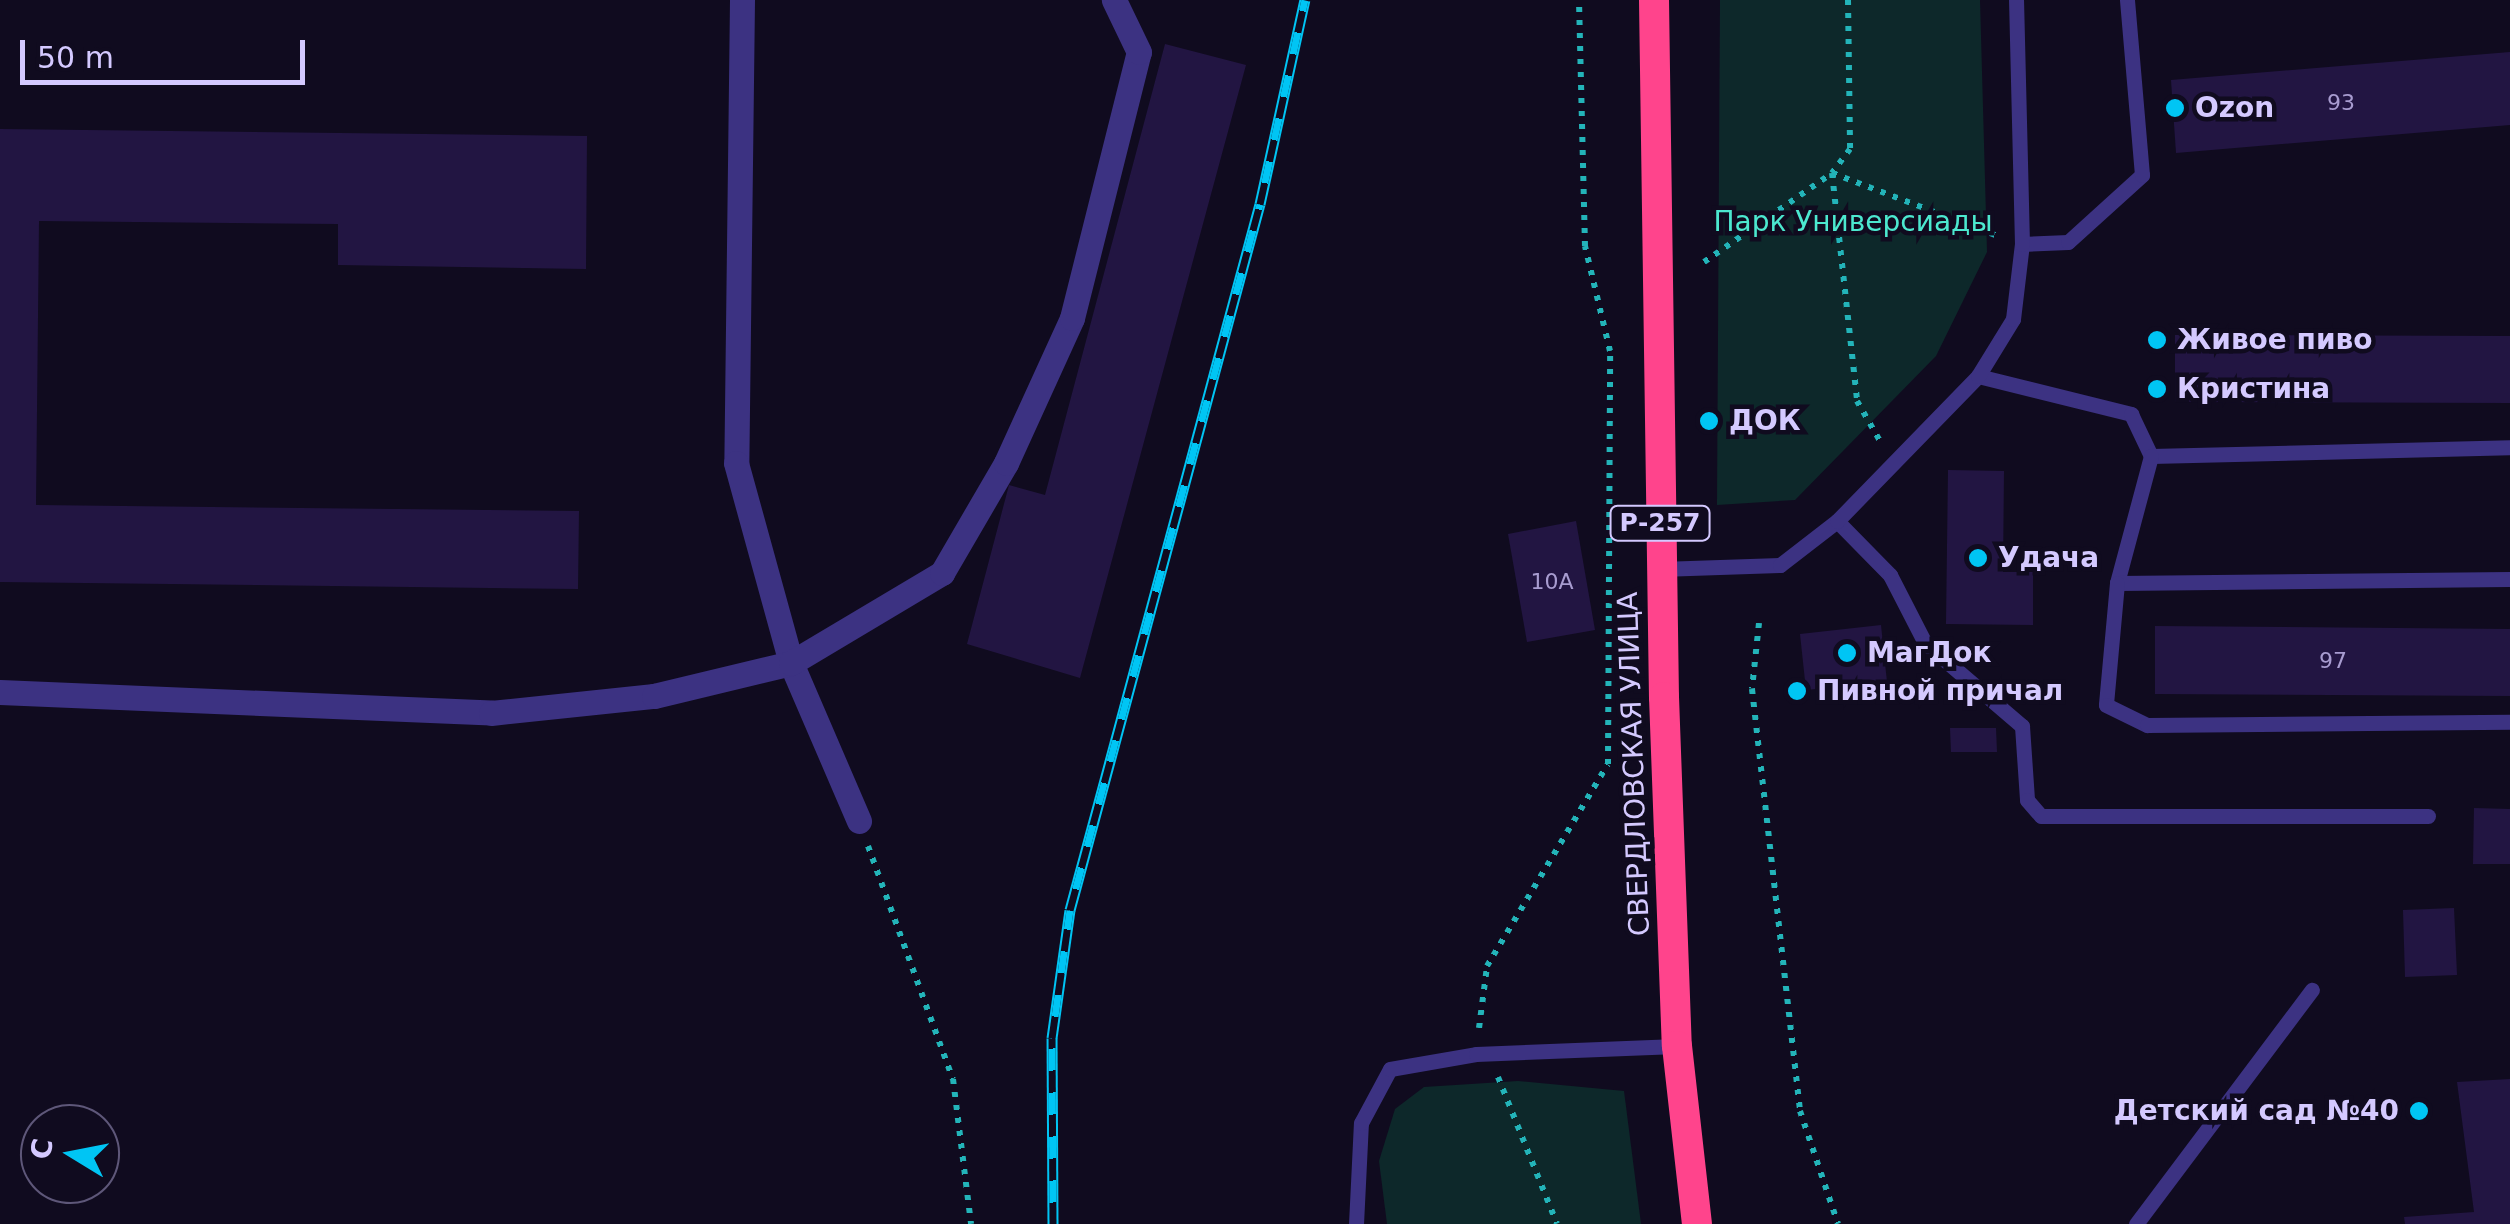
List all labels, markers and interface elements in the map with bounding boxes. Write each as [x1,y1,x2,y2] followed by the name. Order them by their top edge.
[25,20,310,82] scale bar
[37,40,114,75] text: 50 m
[2327,90,2355,116] house number: 93
[2195,91,2274,125] place label: Ozon
[2164,97,2186,119] marker: Ozon
[1713,205,1993,239] park label: Парк Универсиады
[2177,323,2373,357] place label: Живое пиво
[2146,329,2168,351] marker: Живое пиво
[2177,372,2330,406] place label: Кристина
[2146,378,2168,400] marker: Кристина
[1729,404,1801,438] place label: ДОК
[1698,410,1720,432] marker: ДОК
[1608,503,1712,543] road number: Р-257
[1998,541,2099,575] place label: Удача
[1967,547,1989,569] marker: Удача
[1530,569,1574,595] house number: 10А
[1611,591,1657,937] street label: СВЕРДЛОВСКАЯ УЛИЦА
[1867,636,1992,670] place label: МагДок
[1836,642,1858,664] marker: МагДок
[2319,648,2347,674] house number: 97
[1817,674,2063,708] place label: Пивной причал
[1786,680,1808,702] marker: Пивной причал
[2114,1094,2399,1128] place label: Детский сад №40
[2408,1100,2430,1122] marker: Детский сад №40
[20,1104,120,1204] north arrow
[24,1136,60,1162] text: С

